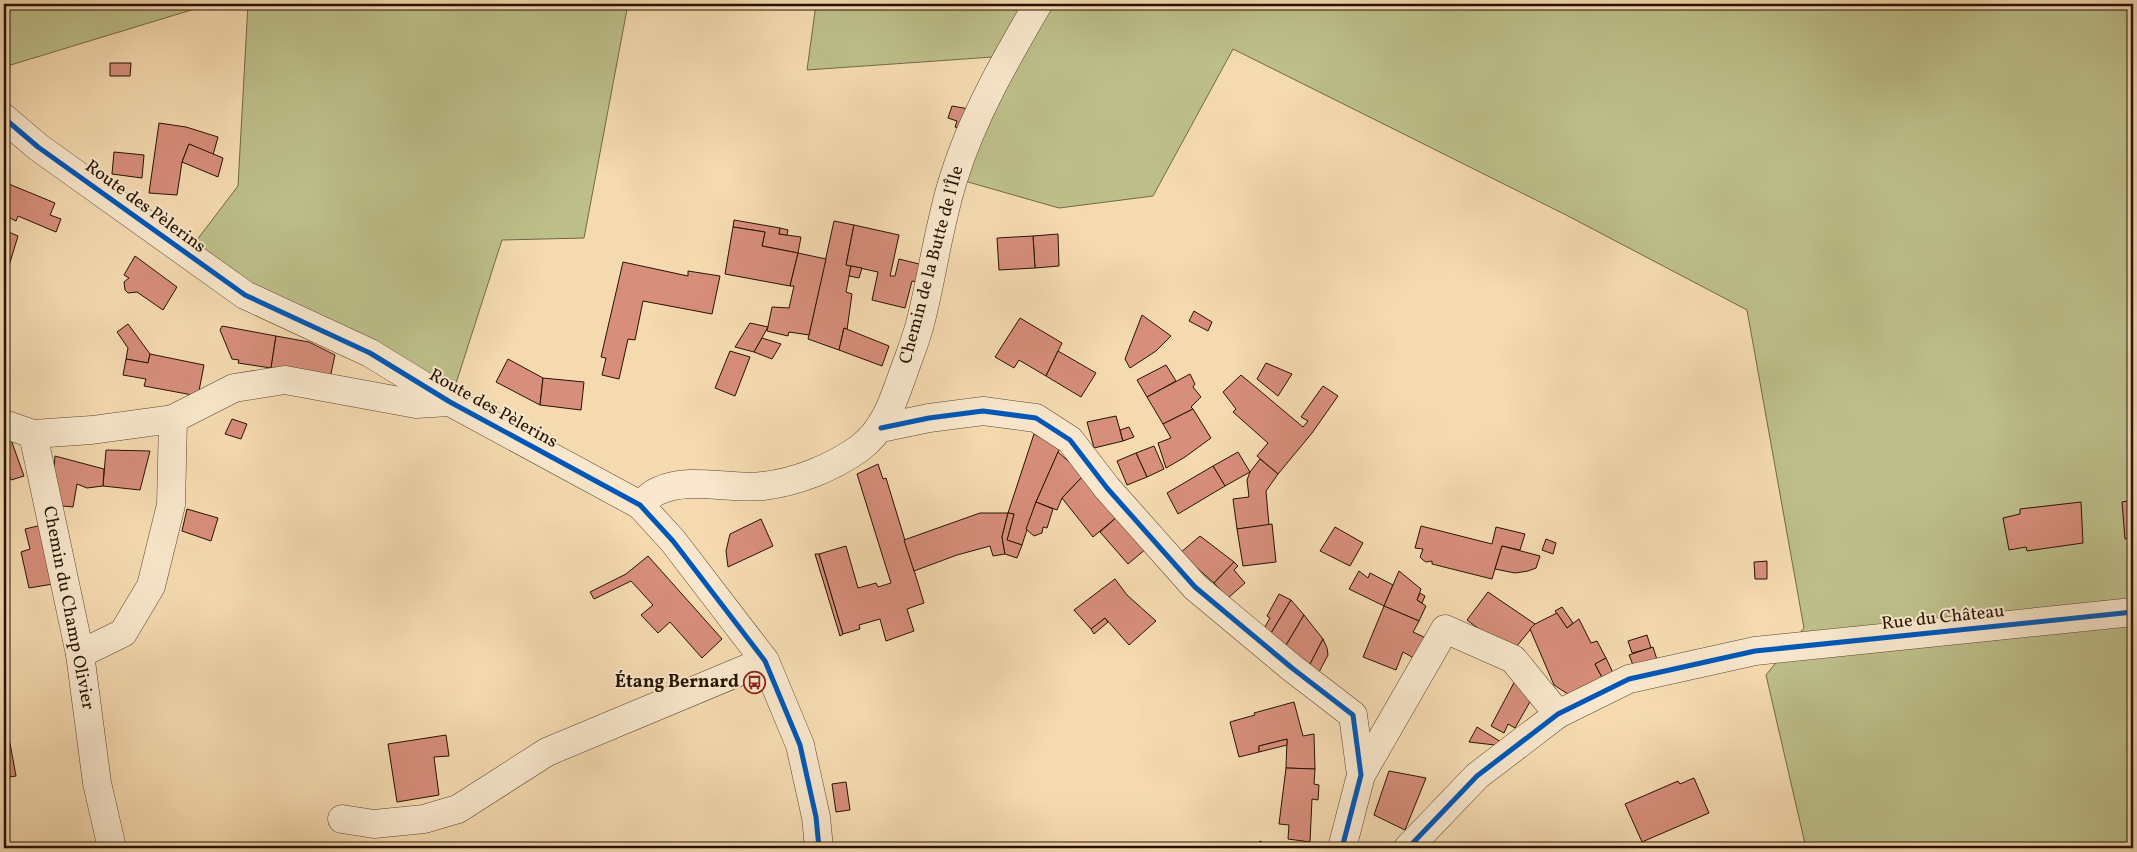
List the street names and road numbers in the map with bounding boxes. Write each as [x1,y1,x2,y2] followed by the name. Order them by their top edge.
[79,155,211,259] street label: Route des Pèlerins
[894,163,970,367] street label: Chemin de la Butte de l'Île
[424,363,562,455] street label: Route des Pèlerins
[36,504,100,712] street label: Chemin du Champ Olivier
[1880,599,2006,637] street label: Rue du Château

